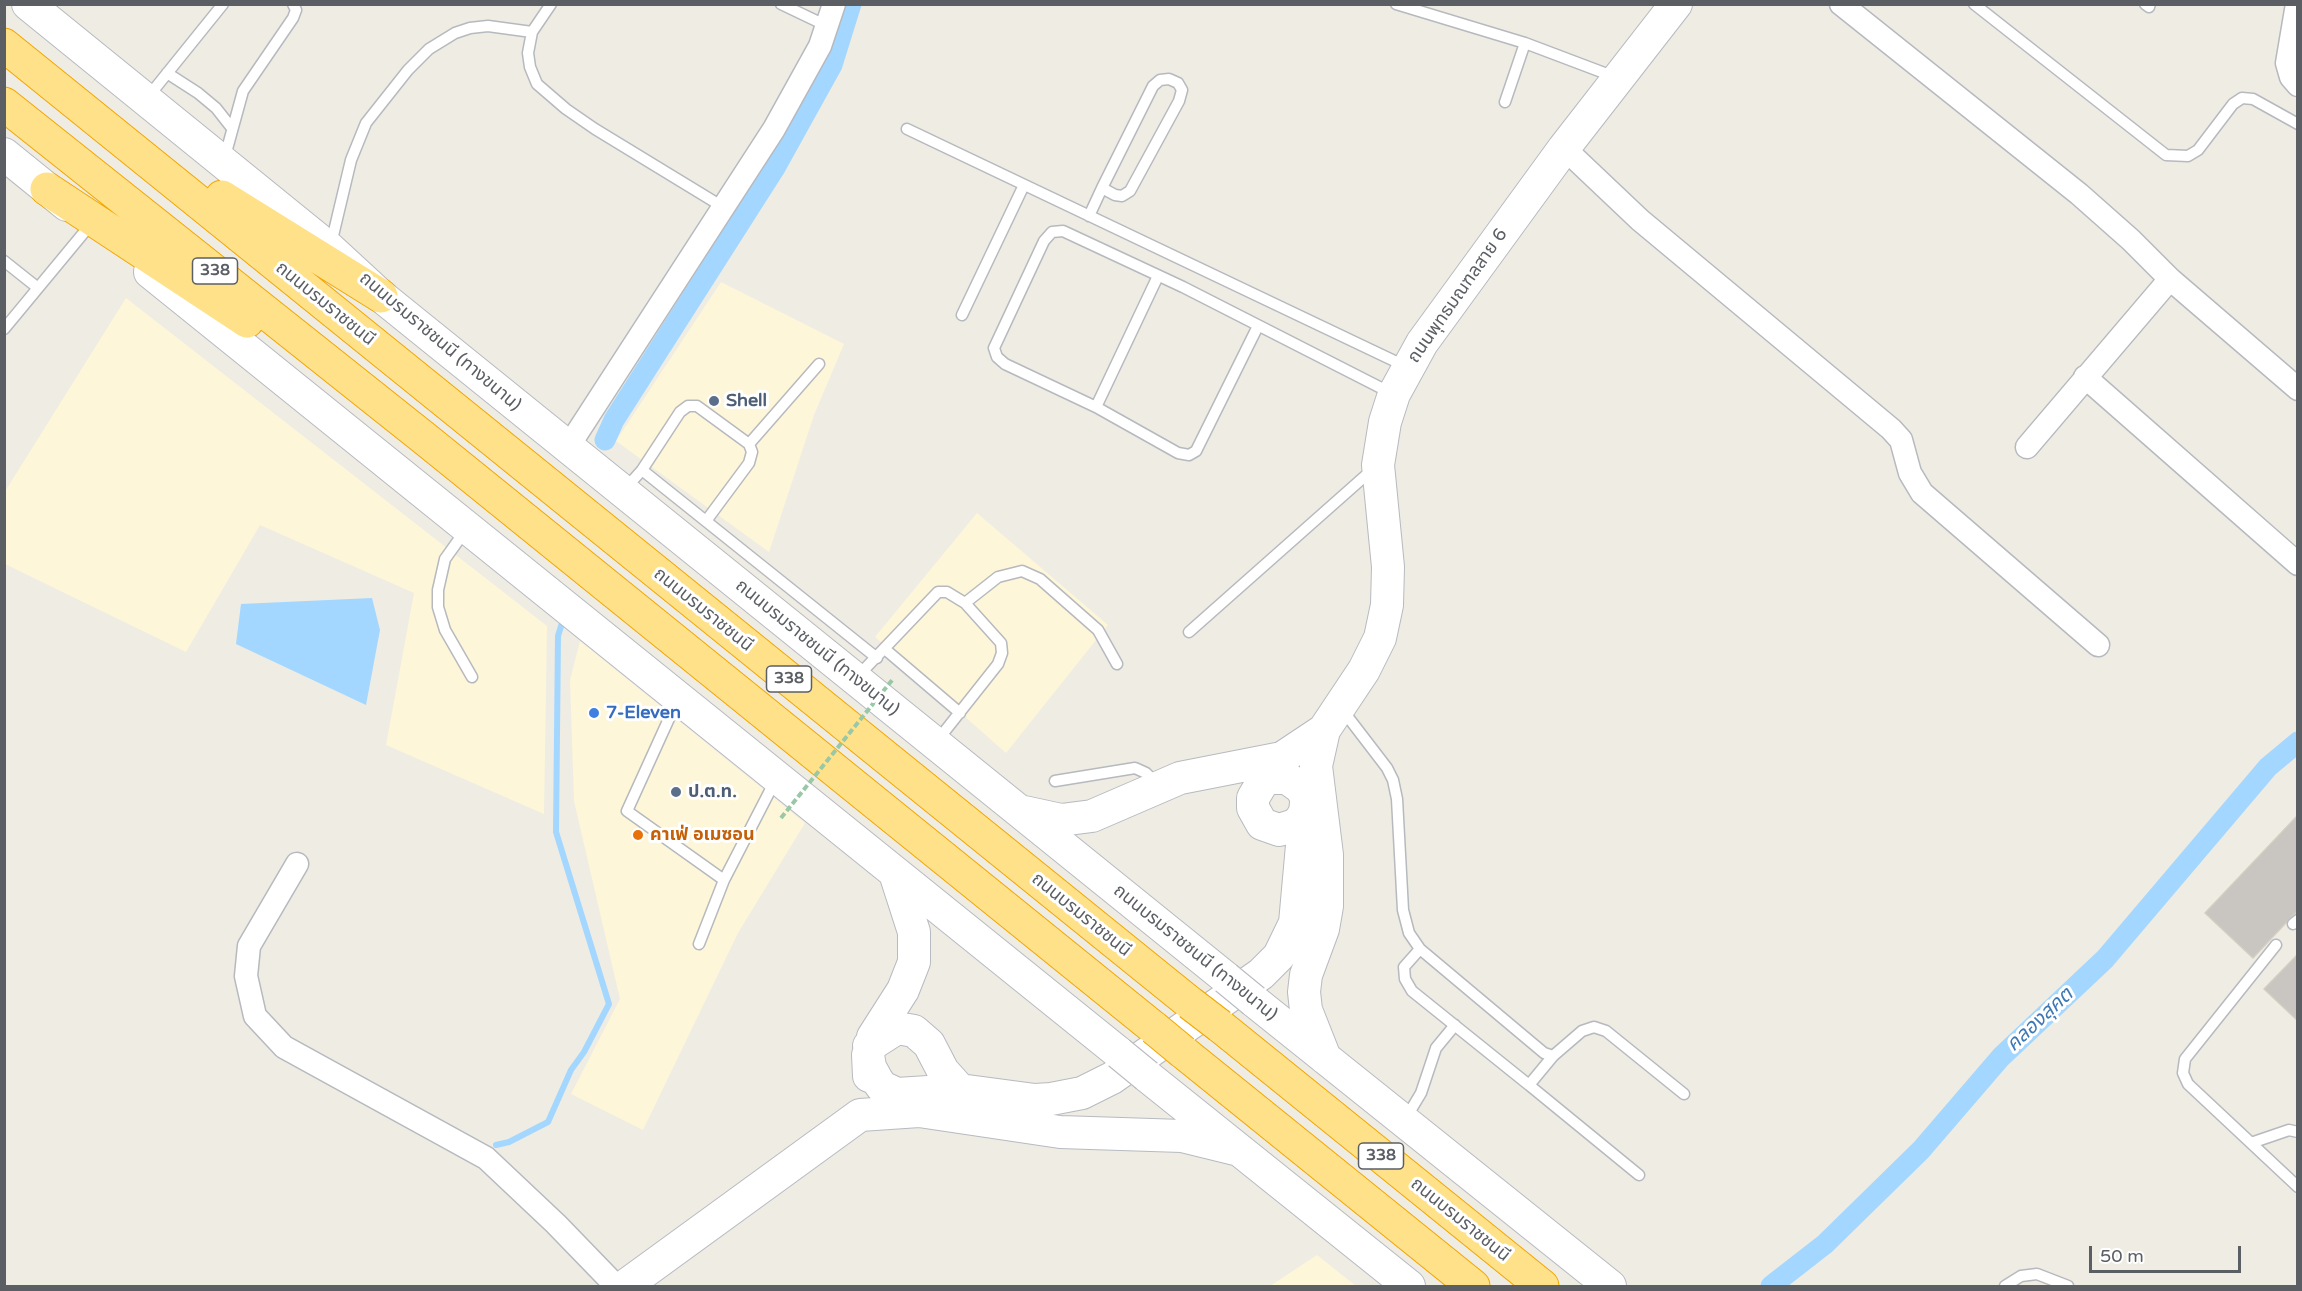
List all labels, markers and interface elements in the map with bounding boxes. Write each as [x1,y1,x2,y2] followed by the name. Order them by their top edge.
[1403,225,1513,367] street label: ถนนพุทธมณฑลสาย 6
[271,257,379,351] street label: ถนนบรมราชชนนี
[192,258,238,284] road number: 338
[355,268,525,416] street label: ถนนบรมราชชนนี (ทางขนาน)
[726,390,767,412] place label: Shell
[707,394,721,408] marker: Shell
[649,563,757,657] street label: ถนนบรมราชชนนี
[731,575,903,721] street label: ถนนบรมราชชนนี (ทางขนาน)
[766,666,812,692] road number: 338
[606,702,681,724] place label: 7-Eleven
[587,706,601,720] marker: 7-Eleven
[688,781,737,803] place label: ป.ต.ท.
[669,785,683,799] marker: ป.ต.ท.
[650,824,755,846] place label: คาเฟ่ อเมซอน
[631,828,645,842] marker: คาเฟ่ อเมซอน
[1027,868,1135,962] street label: ถนนบรมราชชนนี
[1109,880,1281,1026] street label: ถนนบรมราชชนนี (ทางขนาน)
[2002,983,2078,1057] water label: คลองสุคต
[1358,1143,1404,1169] road number: 338
[1406,1173,1514,1267] street label: ถนนบรมราชชนนี
[2092,1234,2244,1272] scale bar
[2100,1245,2144,1267] text: 50 m

